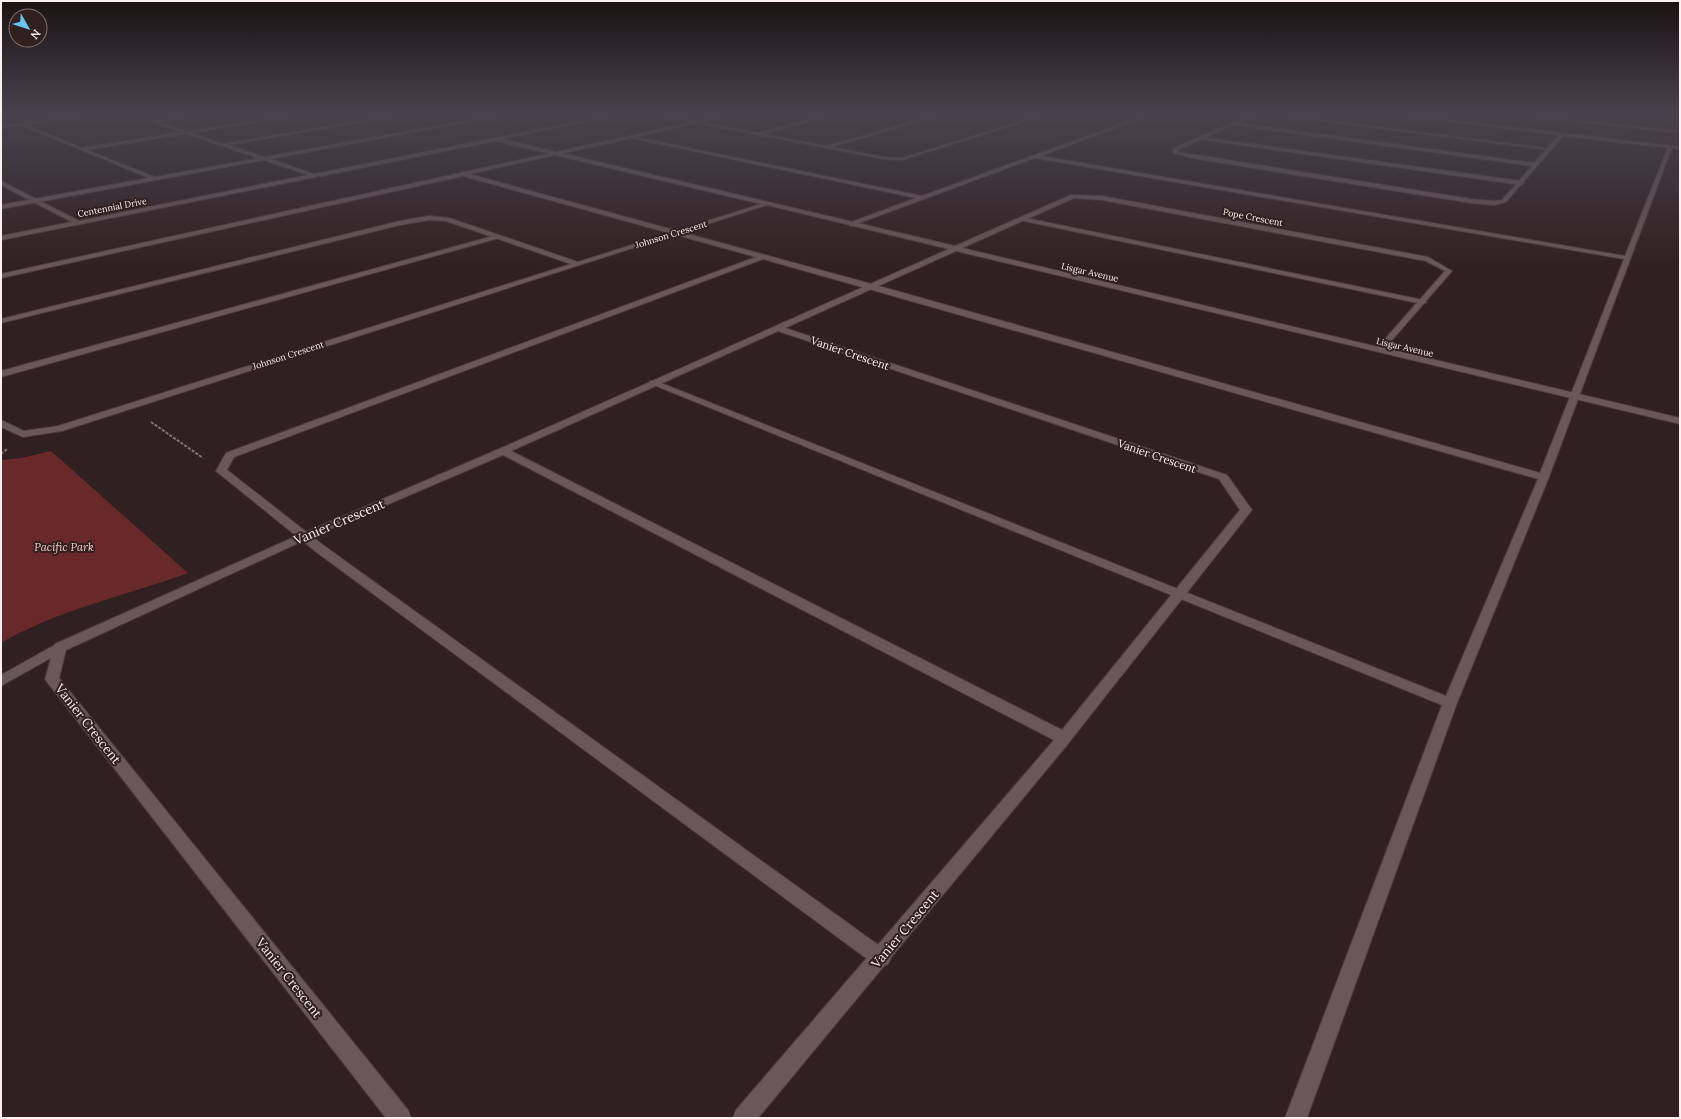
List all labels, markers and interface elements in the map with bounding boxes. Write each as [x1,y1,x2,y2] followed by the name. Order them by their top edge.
[8,8,48,48] north arrow
[27,27,44,42] text: N
[76,195,148,219] street label: Centennial Drive
[1222,206,1284,228] street label: Pope Crescent
[633,218,709,250] street label: Johnson Crescent
[1060,260,1120,284] street label: Lisgar Avenue
[808,333,892,373] street label: Vanier Crescent
[1375,335,1435,359] street label: Lisgar Avenue
[250,338,326,372] street label: Johnson Crescent
[1115,436,1199,476] street label: Vanier Crescent
[290,495,387,549] street label: Vanier Crescent
[34,540,94,554] park label: Pacific Park
[51,680,125,767] street label: Vanier Crescent
[867,886,943,972] street label: Vanier Crescent
[252,934,326,1021] street label: Vanier Crescent

